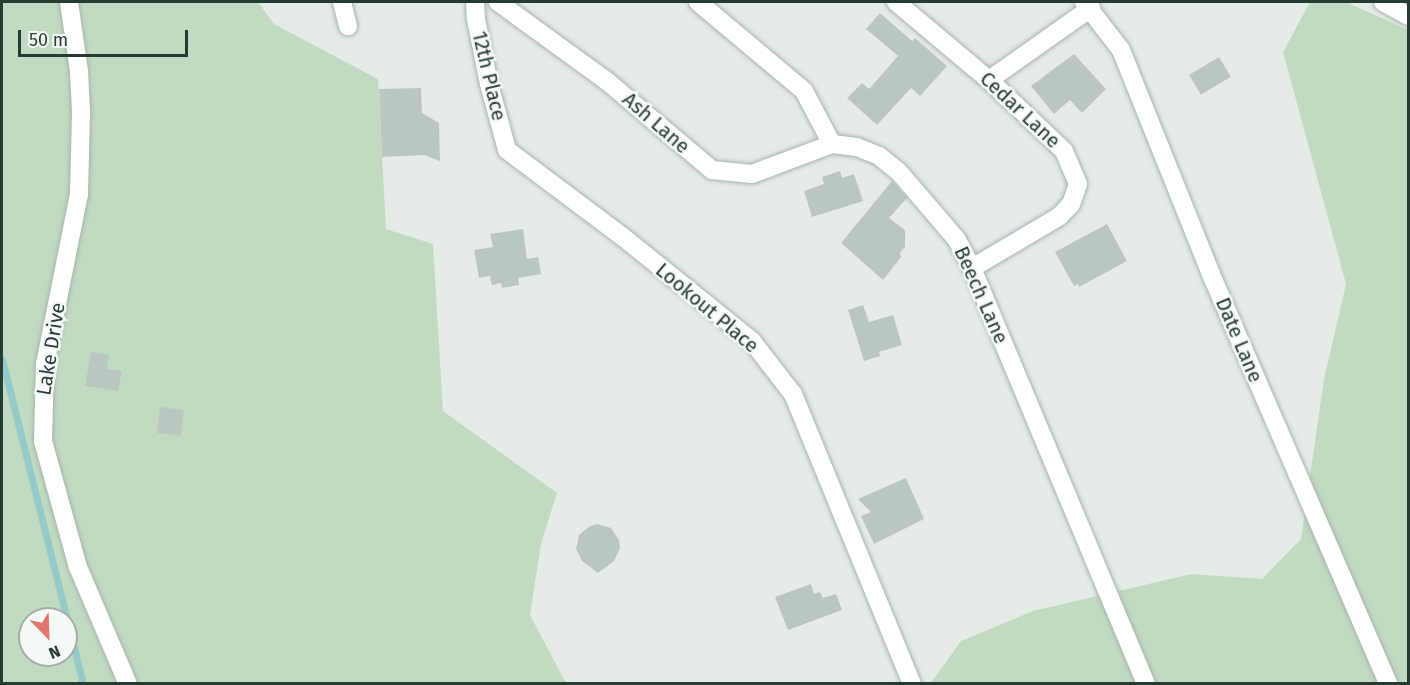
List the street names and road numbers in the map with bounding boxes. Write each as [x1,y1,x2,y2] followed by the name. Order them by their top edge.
[467,29,511,123] street label: 12th Place
[975,67,1065,153] street label: Cedar Lane
[618,87,694,159] street label: Ash Lane
[949,243,1013,347] street label: Beech Lane
[651,258,763,358] street label: Lookout Place
[1210,294,1268,386] street label: Date Lane
[32,301,70,397] street label: Lake Drive

